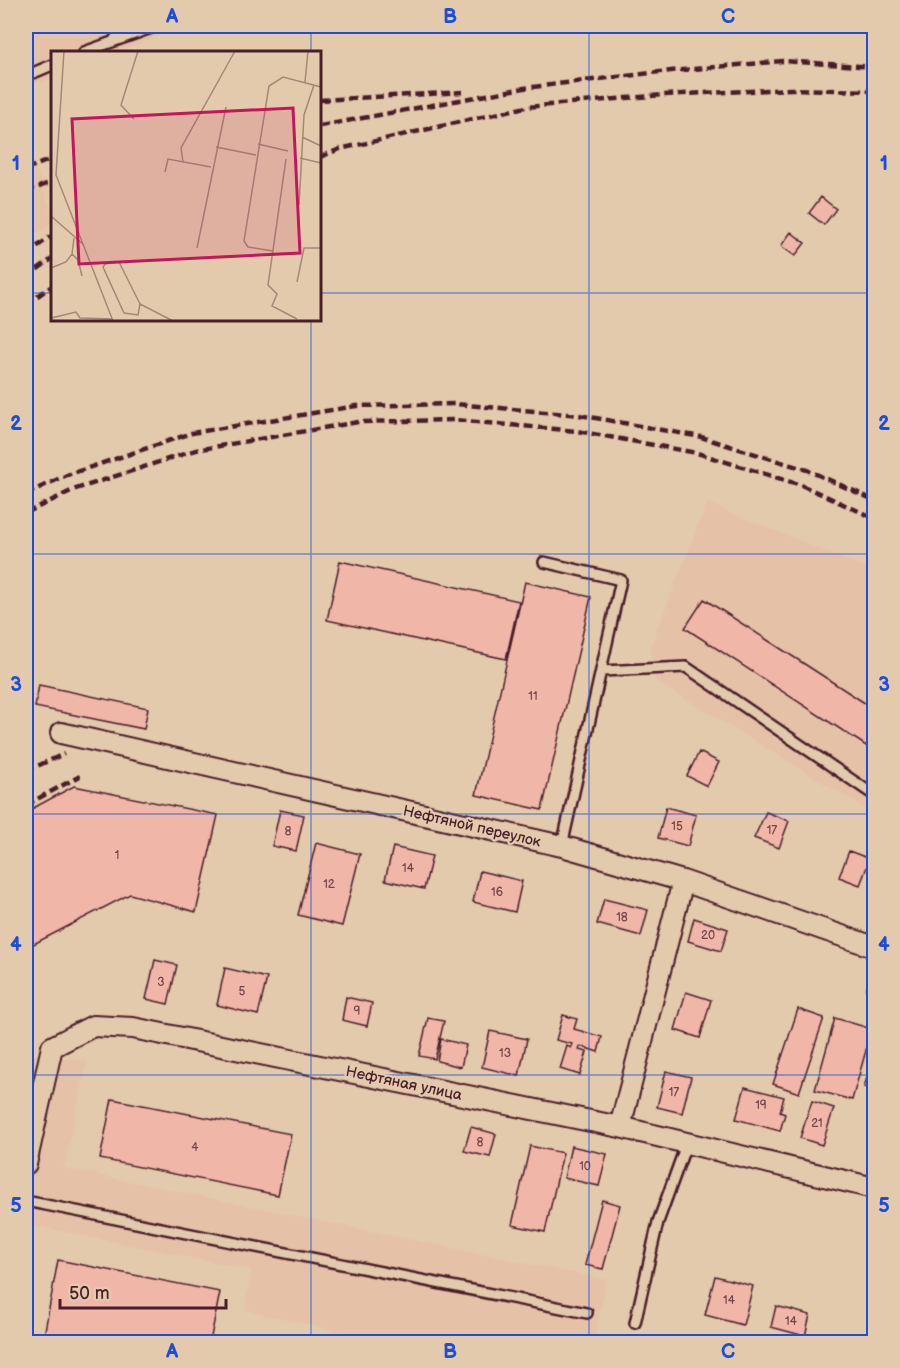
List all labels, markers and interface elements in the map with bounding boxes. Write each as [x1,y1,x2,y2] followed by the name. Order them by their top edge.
[165,5,179,29] text: A
[443,5,457,29] text: B
[721,5,735,29] text: C
[51,51,321,321] inset map
[12,152,20,176] text: 1
[880,152,888,176] text: 1
[10,412,22,436] text: 2
[878,412,890,436] text: 2
[10,673,22,697] text: 3
[878,673,890,697] text: 3
[528,689,538,704] house number: 11
[401,801,543,852] street label: Нефтяной переулок
[671,819,683,834] house number: 15
[767,823,777,838] house number: 17
[285,824,292,839] house number: 8
[115,848,119,863] house number: 1
[402,861,415,876] house number: 14
[323,877,335,892] house number: 12
[491,885,503,900] house number: 16
[616,910,628,925] house number: 18
[701,928,715,943] house number: 20
[10,933,22,957] text: 4
[878,933,890,957] text: 4
[157,975,165,990] house number: 3
[239,984,246,999] house number: 5
[354,1004,361,1019] house number: 9
[499,1046,511,1061] house number: 13
[344,1062,464,1105] street label: Нефтяная улица
[669,1085,679,1100] house number: 17
[755,1098,767,1113] house number: 19
[811,1116,823,1131] house number: 21
[477,1135,484,1150] house number: 8
[191,1140,199,1155] house number: 4
[579,1159,591,1174] house number: 10
[10,1194,22,1218] text: 5
[878,1194,890,1218] text: 5
[60,1272,226,1310] scale bar
[69,1283,110,1304] text: 50 m
[723,1293,736,1308] house number: 14
[785,1314,798,1329] house number: 14
[165,1340,179,1364] text: A
[443,1340,457,1364] text: B
[721,1340,735,1364] text: C

